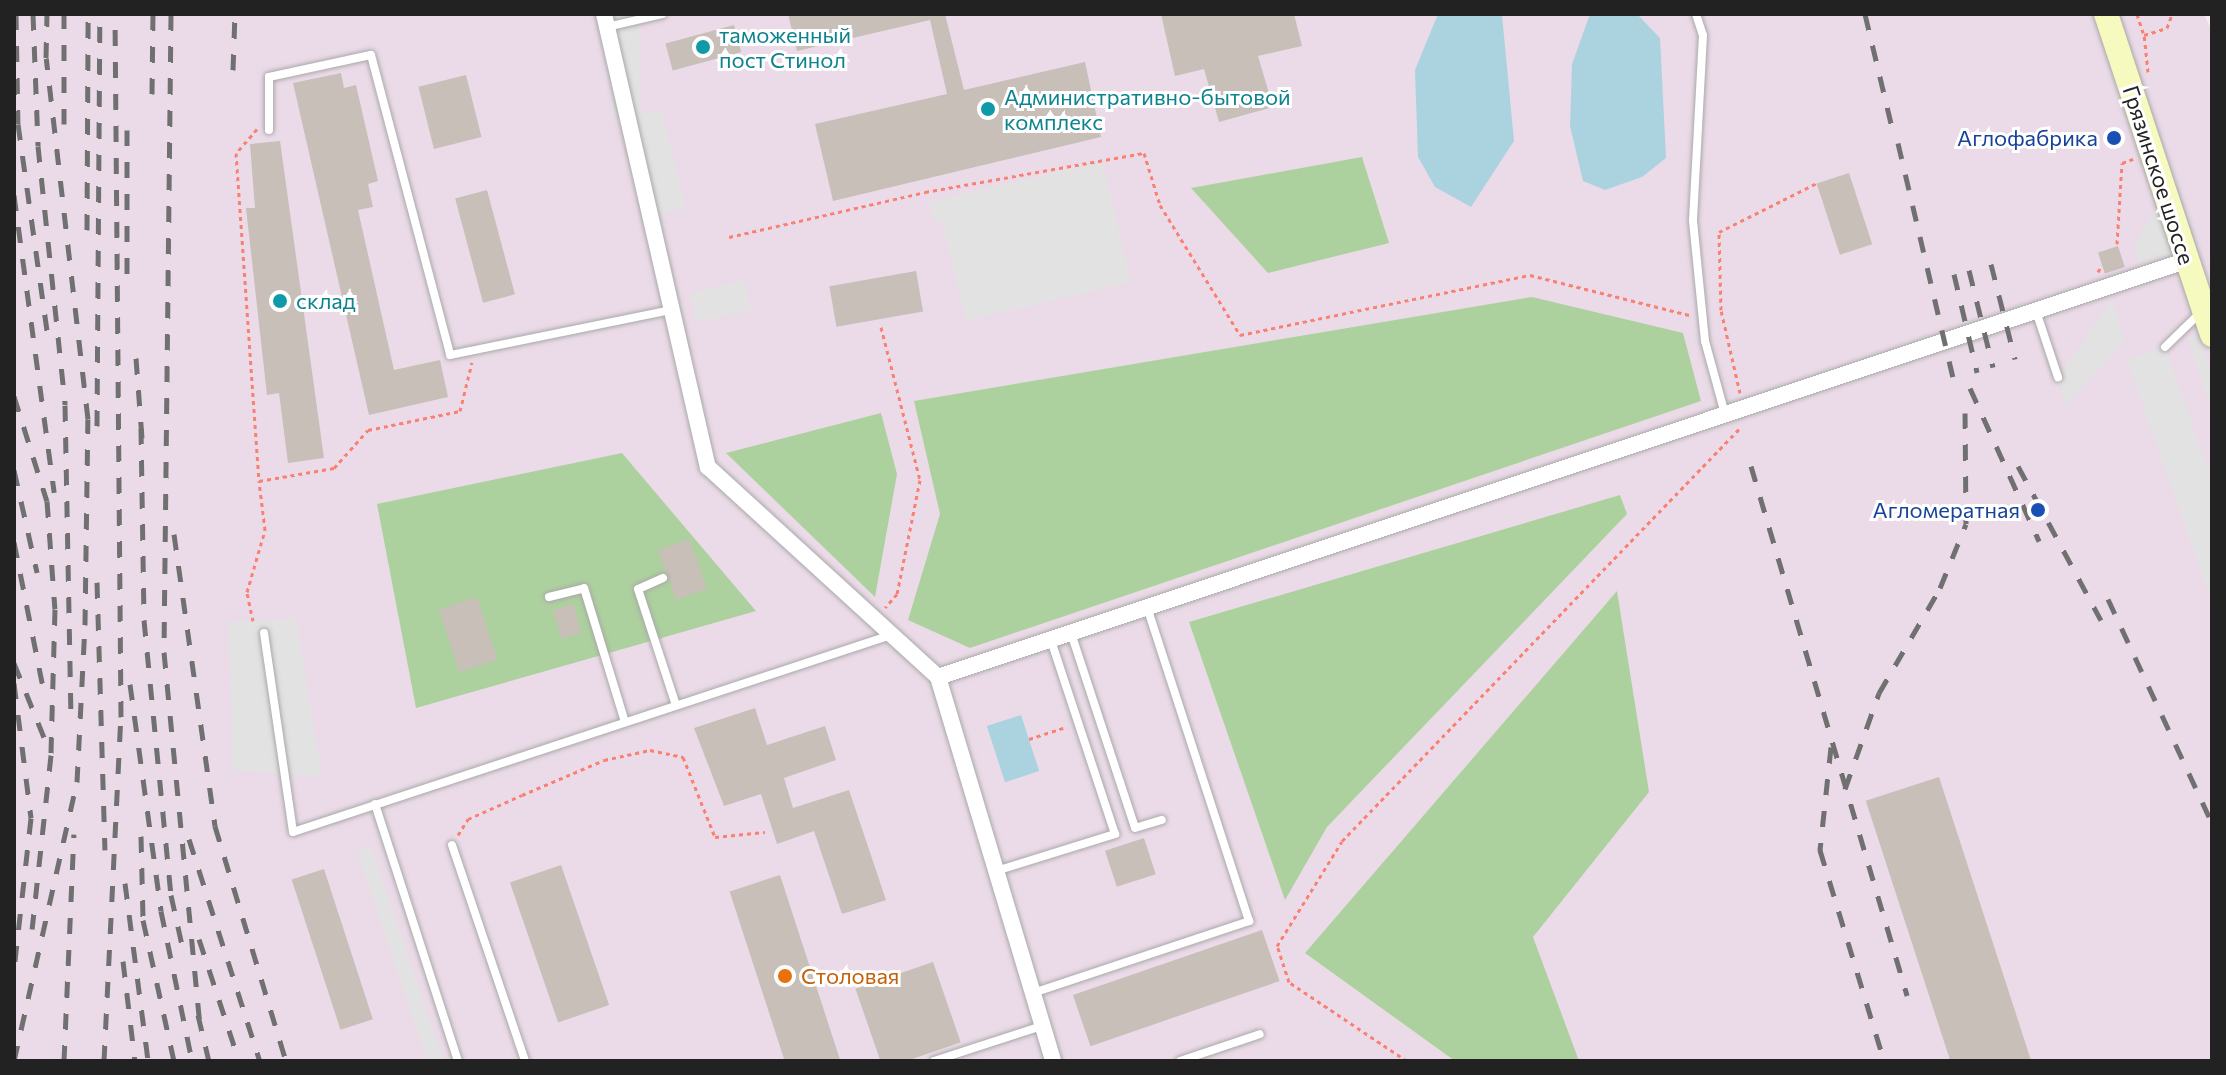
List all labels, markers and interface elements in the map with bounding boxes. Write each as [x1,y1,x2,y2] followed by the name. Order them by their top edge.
[719,21,851,72] place label: таможенный пост Стинол
[694,38,712,56] marker: таможенный пост Стинол
[2118,82,2200,268] street label: Грязинское шоссе
[1004,83,1291,134] place label: Административно-бытовой комплекс
[979,100,997,118] marker: Административно-бытовой комплекс
[1957,125,2098,151] place label: Аглофабрика
[2105,129,2123,147] marker: Аглофабрика
[296,288,356,314] place label: склад
[271,292,289,310] marker: склад
[1873,497,2020,523] place label: Агломератная
[2027,499,2049,521] marker: Агломератная
[801,963,899,989] place label: Столовая
[776,967,794,985] marker: Столовая

